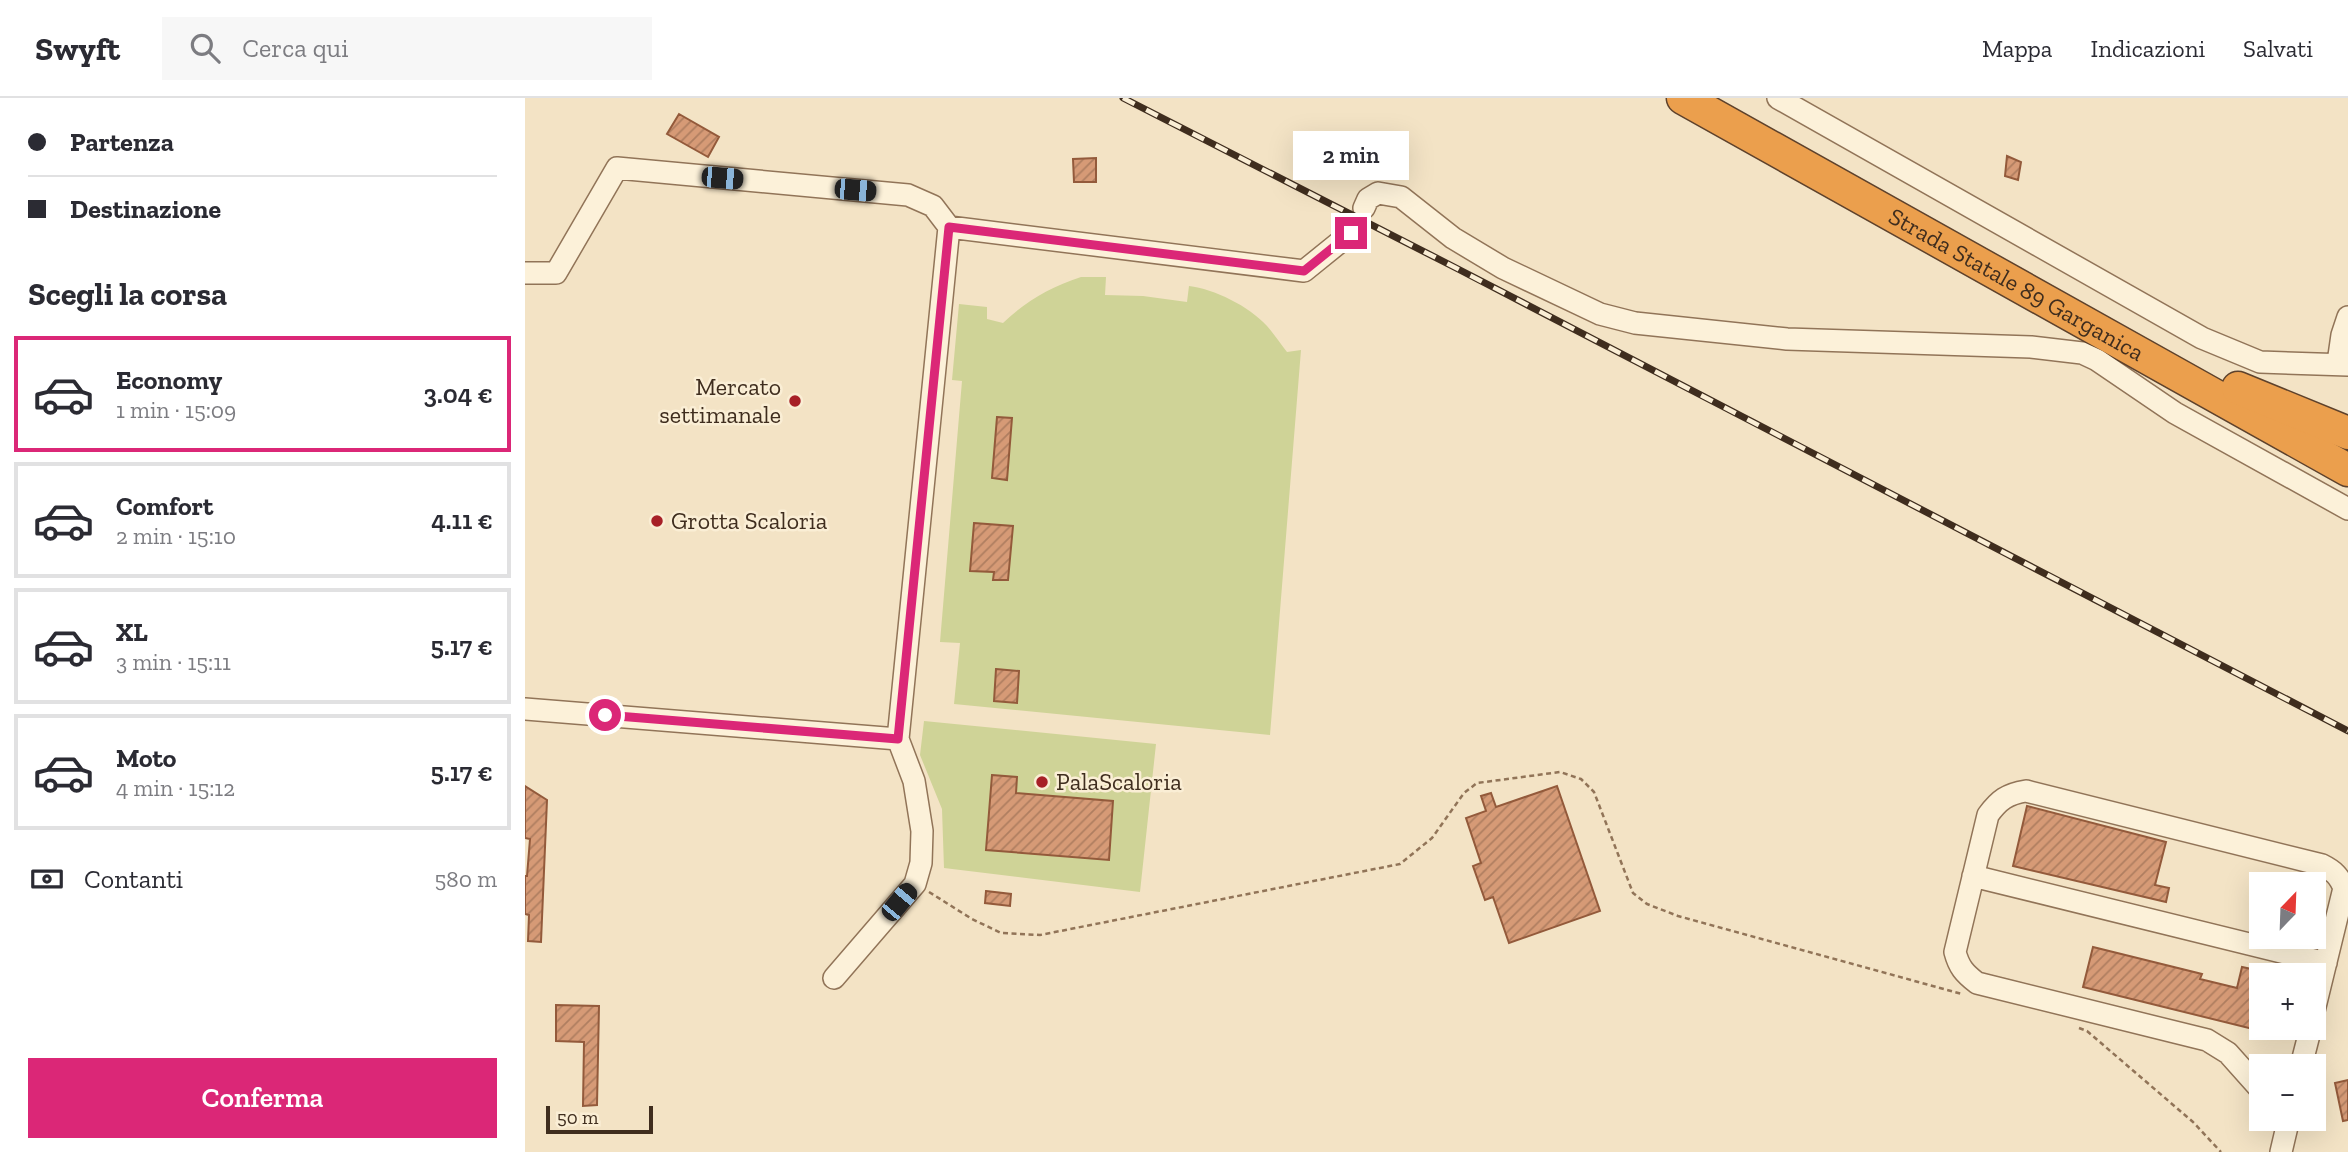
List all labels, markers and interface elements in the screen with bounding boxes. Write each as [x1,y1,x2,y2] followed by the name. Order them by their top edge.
[162,17,652,80] search box
[35,29,120,68] text: Swyft
[186,29,224,67] icon: search
[242,32,348,64] text: Cerca qui
[1982,34,2052,63] text: Mappa
[2090,34,2205,63] text: Indicazioni
[2243,34,2313,63] text: Salvati
[70,126,174,158] text: Partenza
[1293,131,1409,180] callout: 2 min
[1322,141,1380,169] text: 2 min
[701,166,744,190] car
[834,178,877,202] car
[70,193,221,225] text: Destinazione
[1884,201,2150,367] street label: Strada Statale 89 Garganica
[1335,217,1367,249] route end
[28,275,227,313] text: Scegli la corsa
[32,363,95,426] icon: car
[116,364,222,396] text: Economy
[659,372,781,429] place label: Mercato settimanale
[424,378,493,410] text: 3.04 €
[787,393,803,409] marker: Mercato settimanale
[116,396,236,424] text: 1 min · 15:09
[32,489,95,552] icon: car
[116,490,213,522] text: Comfort
[431,504,493,536] text: 4.11 €
[671,506,828,535] place label: Grotta Scaloria
[649,513,665,529] marker: Grotta Scaloria
[116,522,236,550] text: 2 min · 15:10
[32,615,95,678] icon: car
[116,616,148,648] text: XL
[431,630,493,662] text: 5.17 €
[116,648,231,676] text: 3 min · 15:11
[589,699,621,731] route start
[32,741,95,804] icon: car
[116,742,176,774] text: Moto
[431,756,493,788] text: 5.17 €
[1056,767,1182,796] place label: PalaScaloria
[116,774,235,802] text: 4 min · 15:12
[1034,774,1050,790] marker: PalaScaloria
[28,860,66,898] icon: cash
[84,863,183,895] text: Contanti
[435,865,497,893] text: 580 m
[2249,872,2326,948] north arrow
[2249,872,2326,1131] map controls
[878,879,921,925] car
[2249,963,2326,1040] button: +
[2249,1054,2326,1131] button: −
[28,1058,497,1138] button: Conferma
[546,1103,653,1135] scale bar
[557,1106,598,1129] text: 50 m

